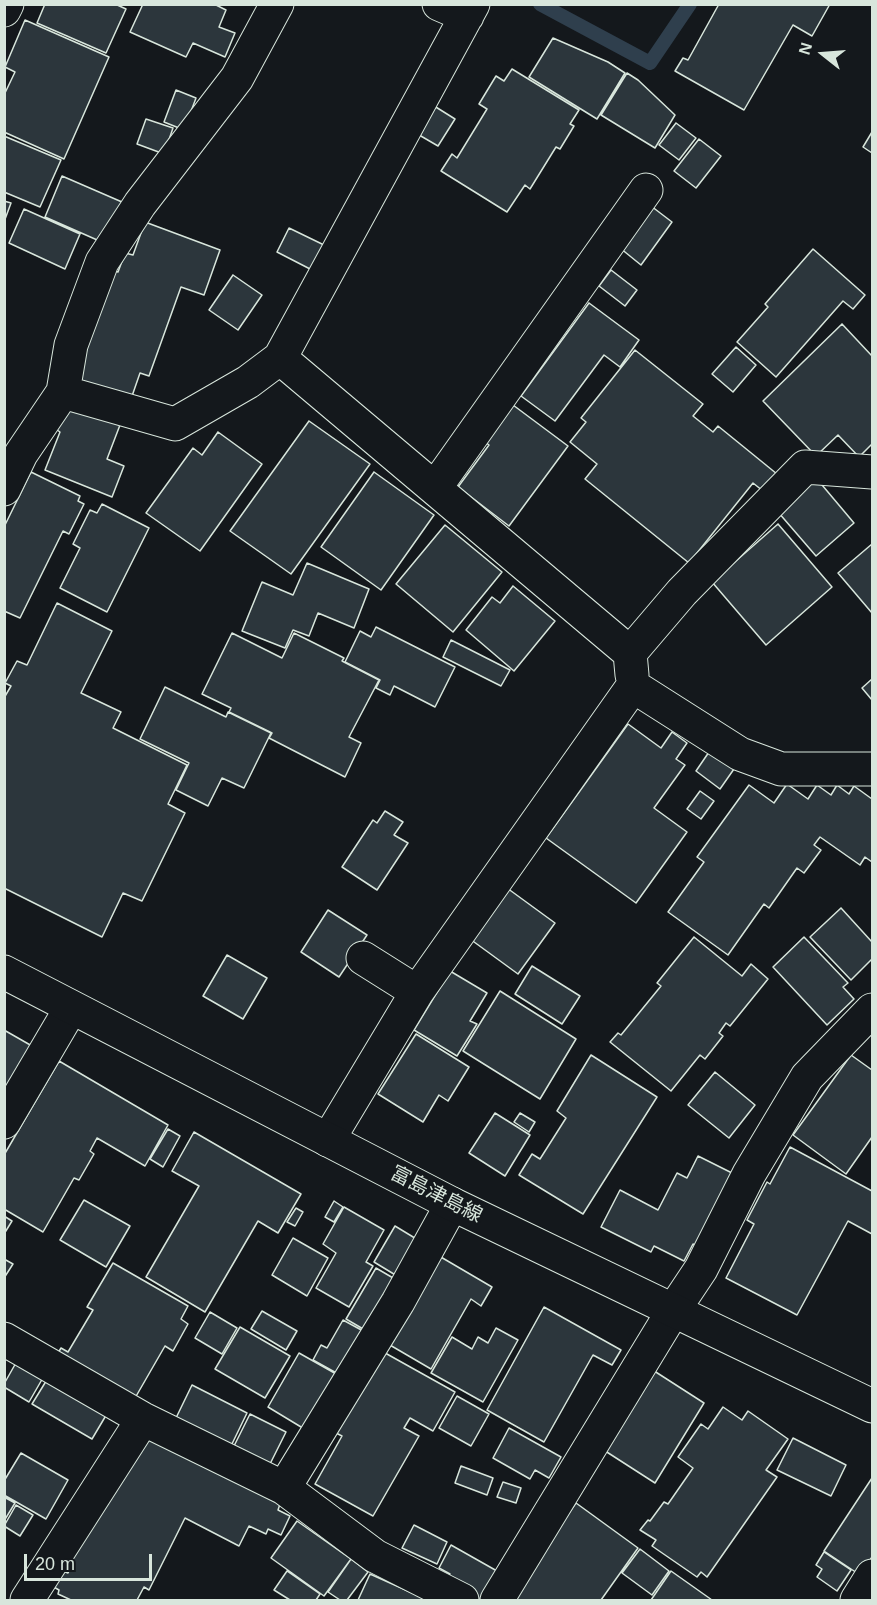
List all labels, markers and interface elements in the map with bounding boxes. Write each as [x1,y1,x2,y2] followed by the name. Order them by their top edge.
[793,24,853,84] north arrow
[795,41,815,57] text: N
[386,1162,486,1228] street label: 富島津島線
[27,1542,154,1580] scale bar
[35,1554,75,1574] text: 20 m

